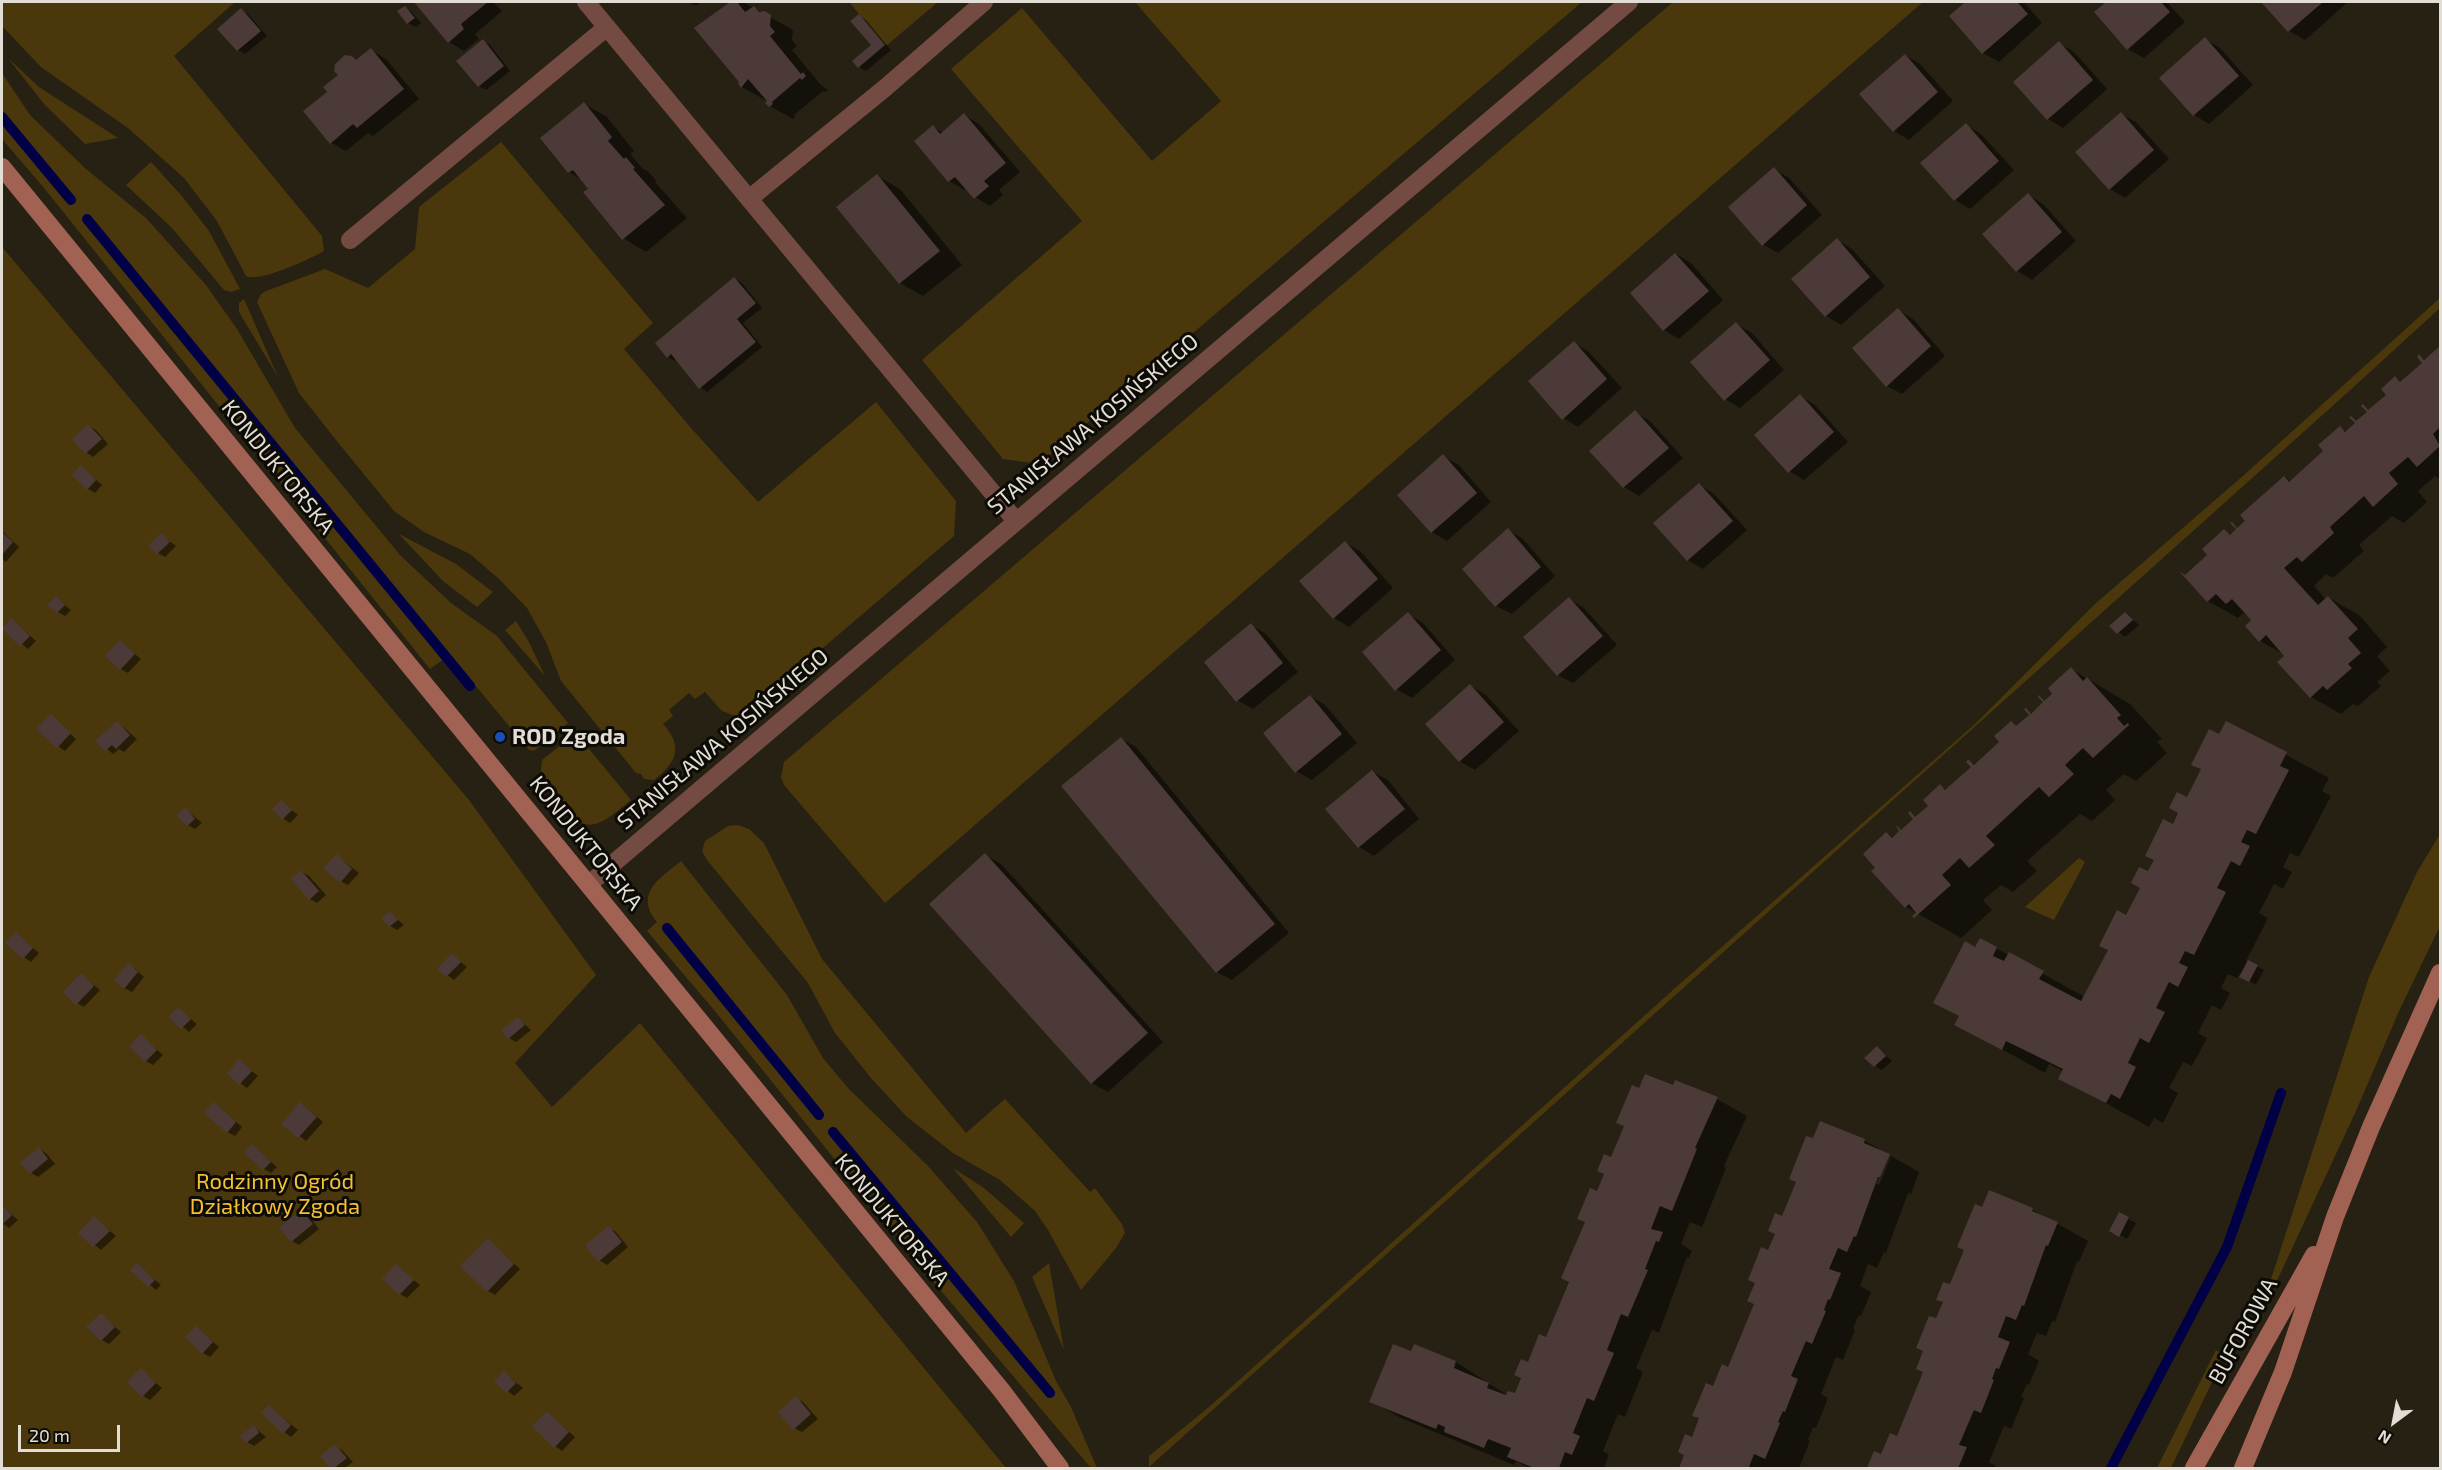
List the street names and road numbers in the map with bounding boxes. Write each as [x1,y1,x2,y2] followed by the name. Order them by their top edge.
[982,328,1204,520] street label: STANISŁAWA KOSIŃSKIEGO
[216,395,340,539] street label: KONDUKTORSKA
[612,643,834,835] street label: STANISŁAWA KOSIŃSKIEGO
[524,771,648,915] street label: KONDUKTORSKA
[829,1148,955,1292] street label: KONDUKTORSKA
[2203,1273,2283,1389] street label: BUFOROWA

